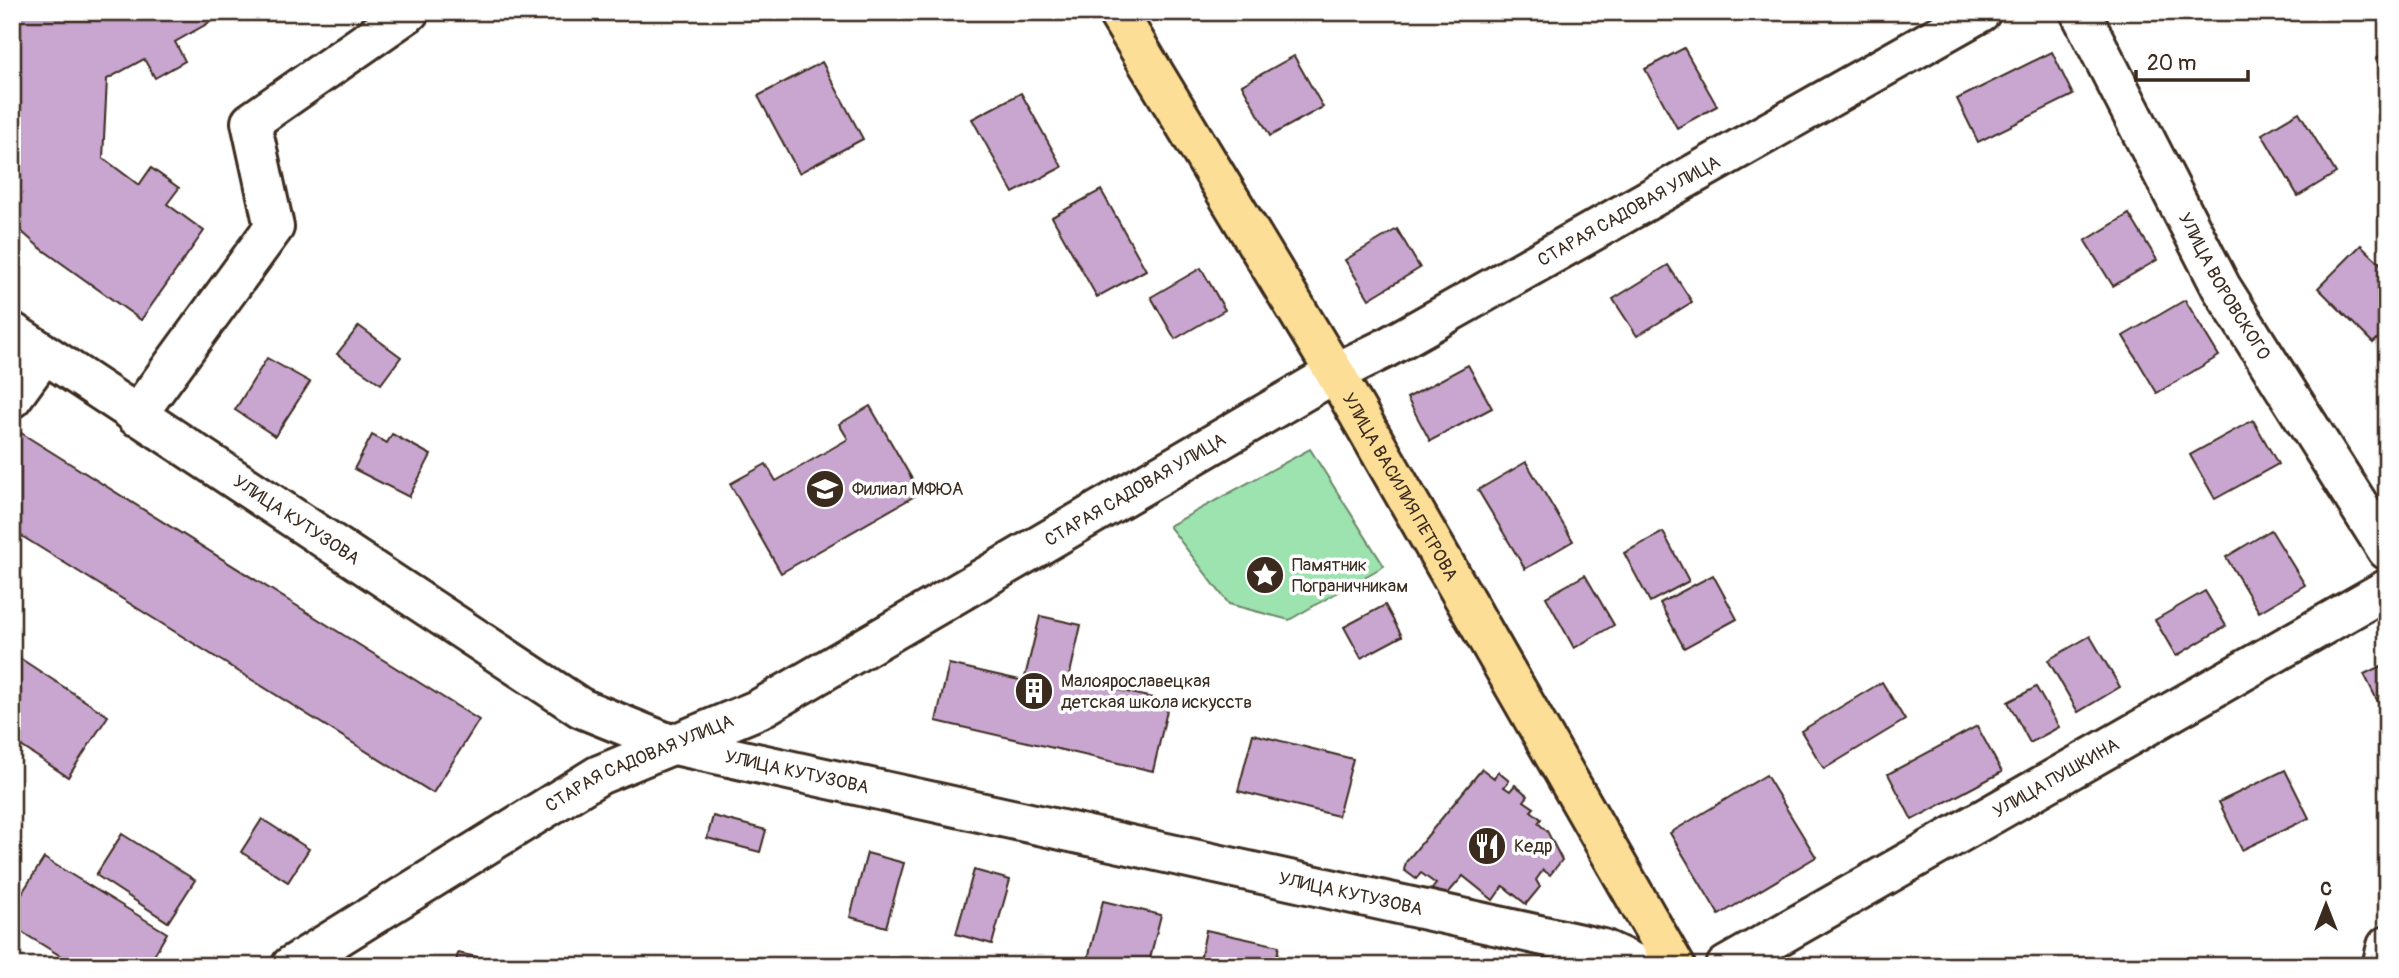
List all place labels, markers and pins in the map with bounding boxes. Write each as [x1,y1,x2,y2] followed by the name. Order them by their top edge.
[804,468,846,510] school or university icon: Филиал МФЮА
[852,478,964,501] place label: Филиал МФЮА
[1244,554,1286,596] place icon: Памятник Пограничникам
[1292,554,1408,598] place label: Памятник Пограничникам
[1013,670,1055,712] building icon: Малоярославецкая детская школа искусств
[1061,670,1252,714] place label: Малоярославецкая детская школа искусств
[1466,825,1508,867] restaurant icon: Кедр
[1514,835,1553,858] place label: Кедр

